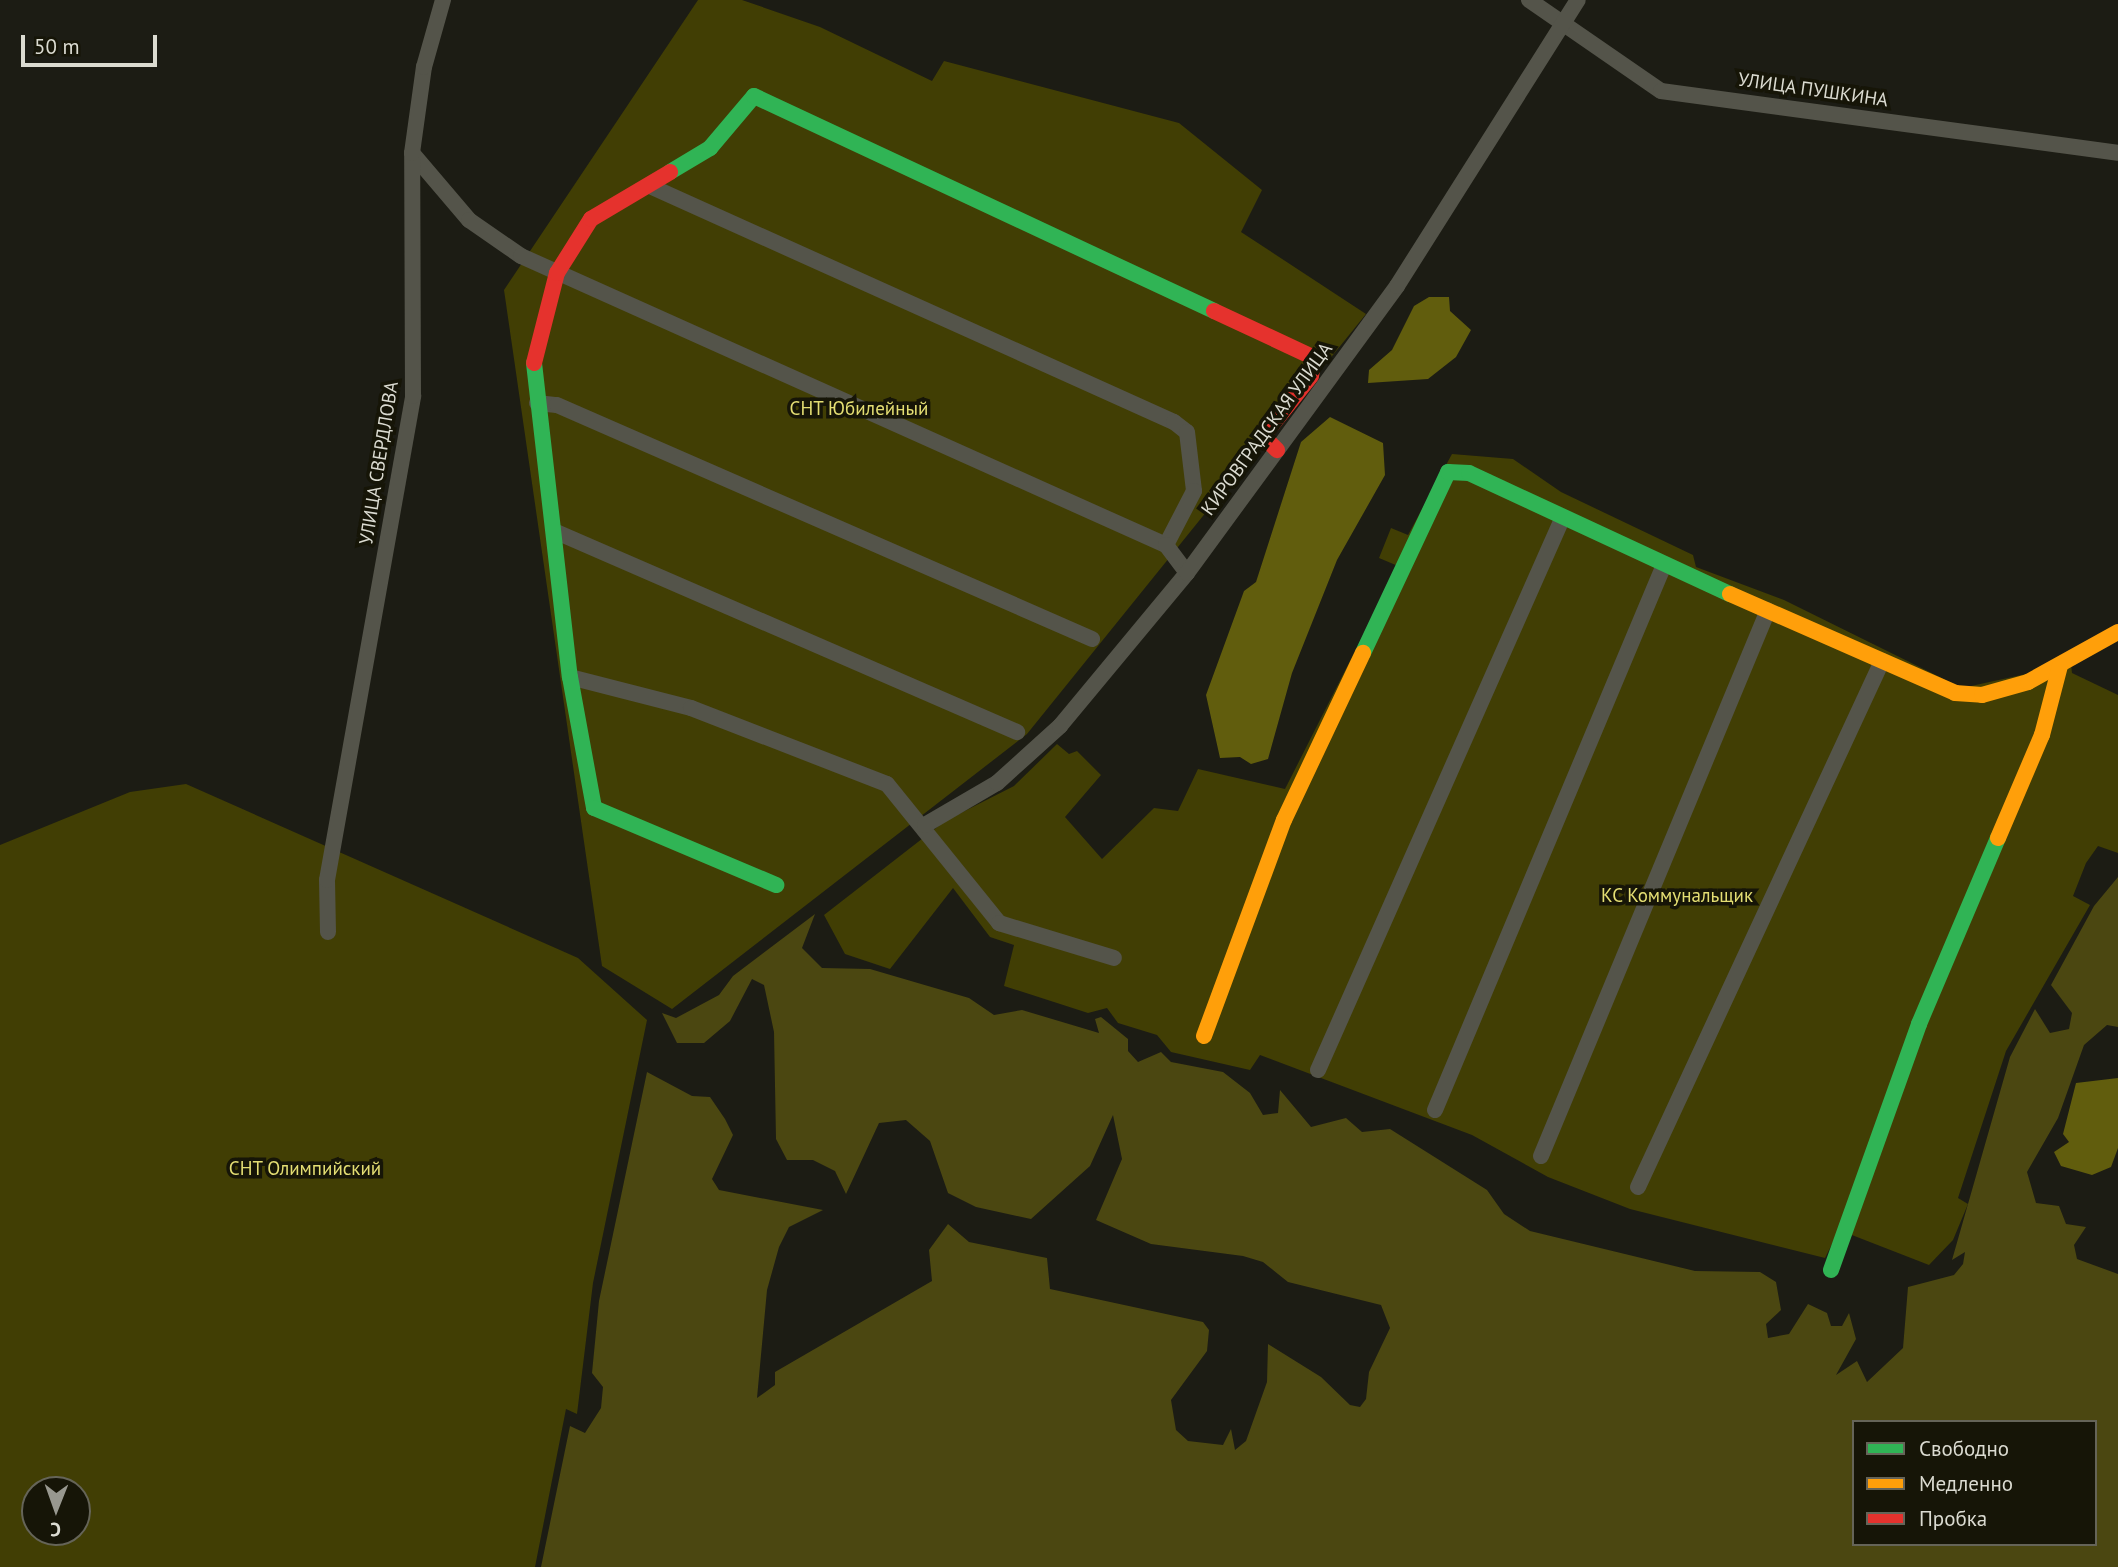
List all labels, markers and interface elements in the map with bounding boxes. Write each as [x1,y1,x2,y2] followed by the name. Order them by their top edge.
[24,21,161,65] scale bar
[34,33,80,60] text: 50 m
[1736,68,1890,112] street label: УЛИЦА ПУШКИНА
[1197,338,1337,520] street label: КИРОВГРАДСКАЯ УЛИЦА
[355,379,403,547] street label: УЛИЦА СВЕРДЛОВА
[789,398,929,420] park label: СНТ Юбилейный
[1601,885,1753,907] park label: КС Коммунальщик
[228,1158,382,1180] park label: СНТ Олимпийский
[1852,1420,2097,1546] legend
[1919,1435,2009,1462] text: Свободно
[1919,1470,2013,1497] text: Медленно
[21,1476,91,1546] north arrow
[1919,1505,1987,1532] text: Пробка
[50,1518,61,1542] text: С

